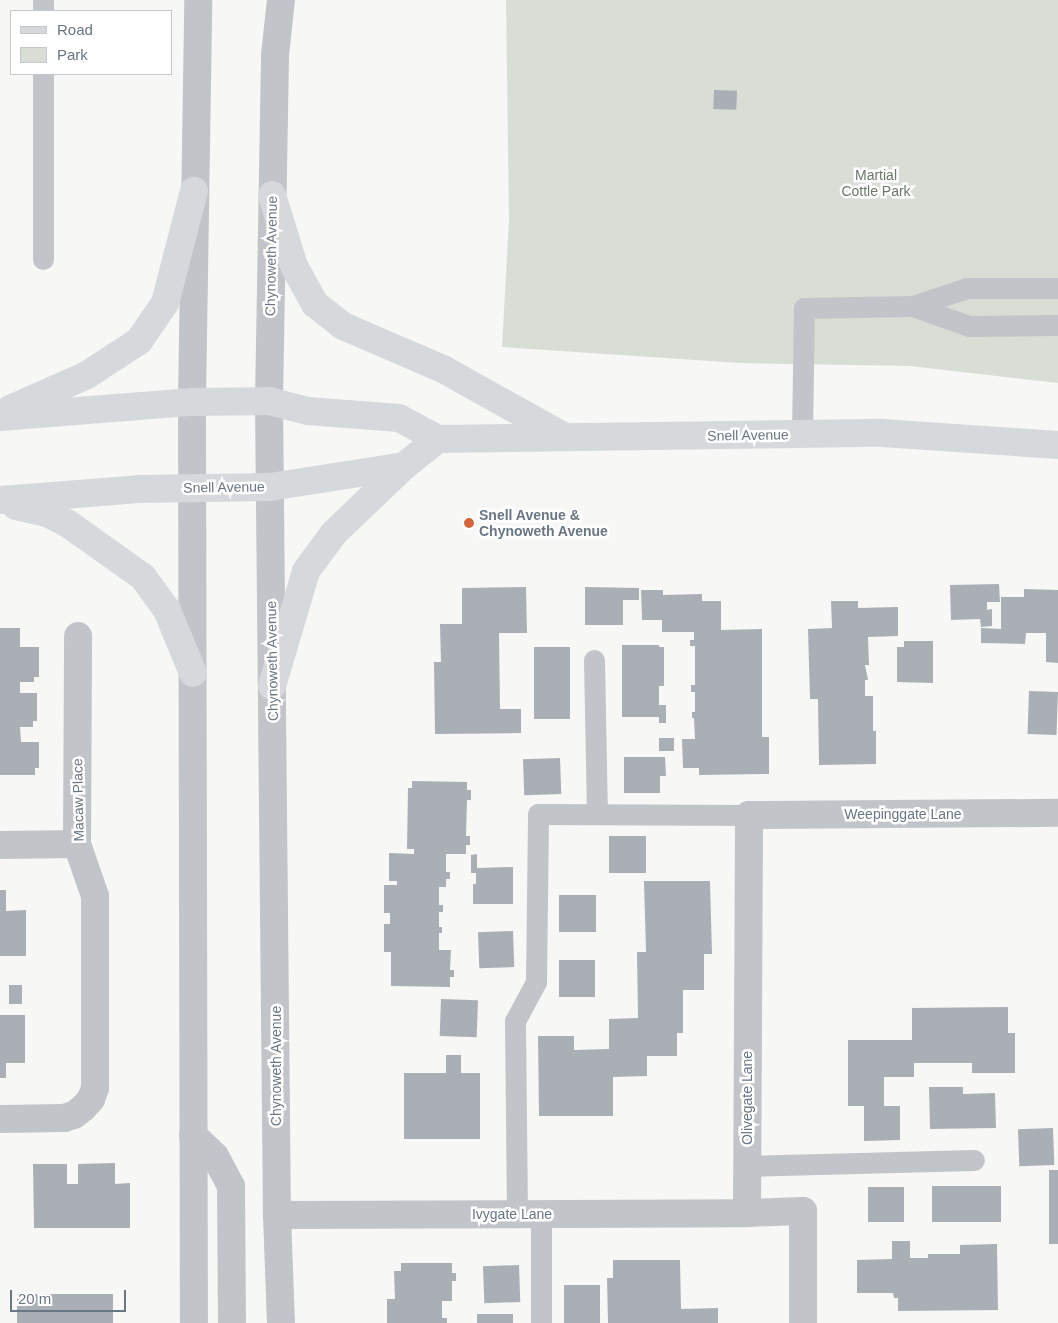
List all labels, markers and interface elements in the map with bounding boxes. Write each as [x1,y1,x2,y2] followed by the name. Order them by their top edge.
[10,10,172,75] legend
[57,21,93,38] text: Road
[57,46,88,63] text: Park
[841,167,911,200] park label: Martial Cottle Park
[262,195,280,317] street label: Chynoweth Avenue
[707,426,789,444] street label: Snell Avenue
[183,478,265,496] street label: Snell Avenue
[479,507,608,540] place label: Snell Avenue & Chynoweth Avenue
[463,517,475,529] marker: Snell Avenue & Chynoweth Avenue
[263,600,281,722] street label: Chynoweth Avenue
[69,758,87,842] street label: Macaw Place
[844,806,962,822] street label: Weepinggate Lane
[268,1005,284,1127] street label: Chynoweth Avenue
[739,1051,755,1145] street label: Olivegate Lane
[472,1206,552,1222] street label: Ivygate Lane
[12,1280,129,1312] scale bar
[18,1290,51,1307] text: 20 m

